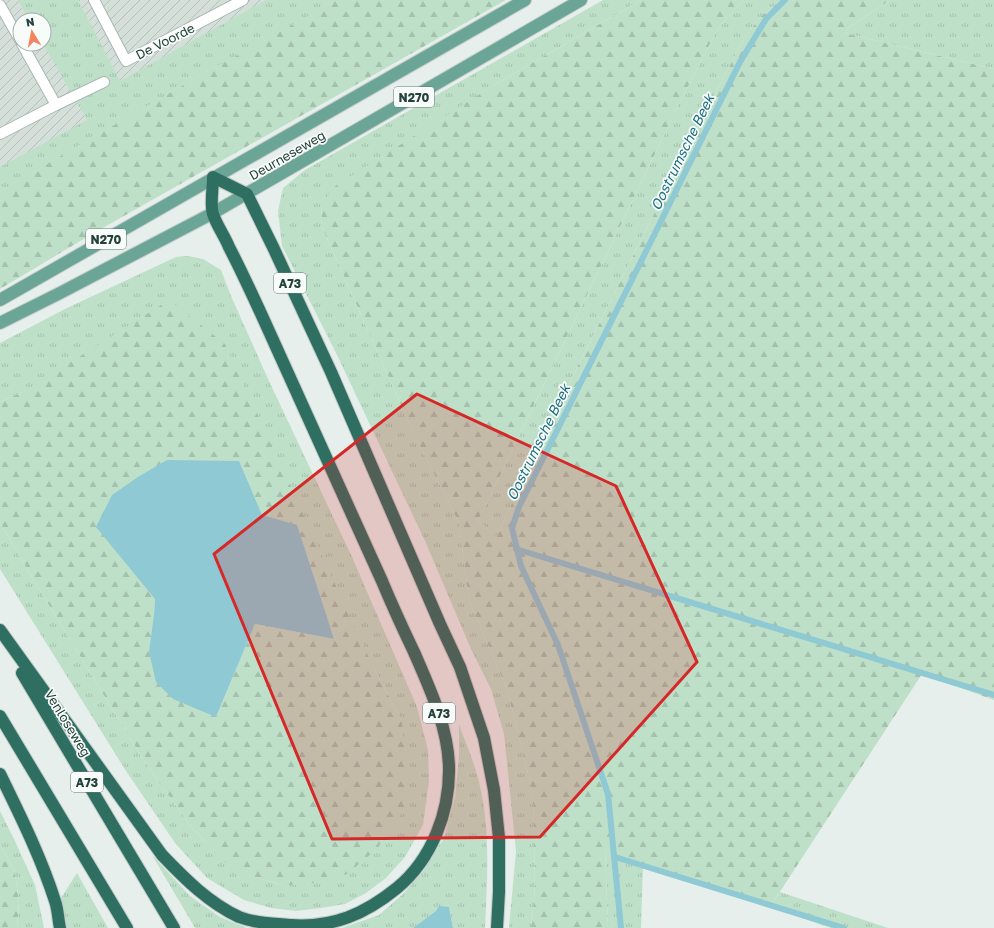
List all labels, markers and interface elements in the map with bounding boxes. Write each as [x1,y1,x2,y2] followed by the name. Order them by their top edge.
[12,12,52,52] north arrow
[25,15,35,29] text: N
[133,19,197,63] street label: De Voorde
[394,87,434,107] road number: N270
[647,89,718,213] water label: Oostrumsche Beek
[246,127,328,183] street label: Deurneseweg
[86,229,126,249] road number: N270
[274,273,306,293] road number: A73
[503,379,574,503] water label: Oostrumsche Beek
[42,687,94,759] street label: Venloseweg
[423,703,455,723] road number: A73
[71,772,103,792] road number: A73

